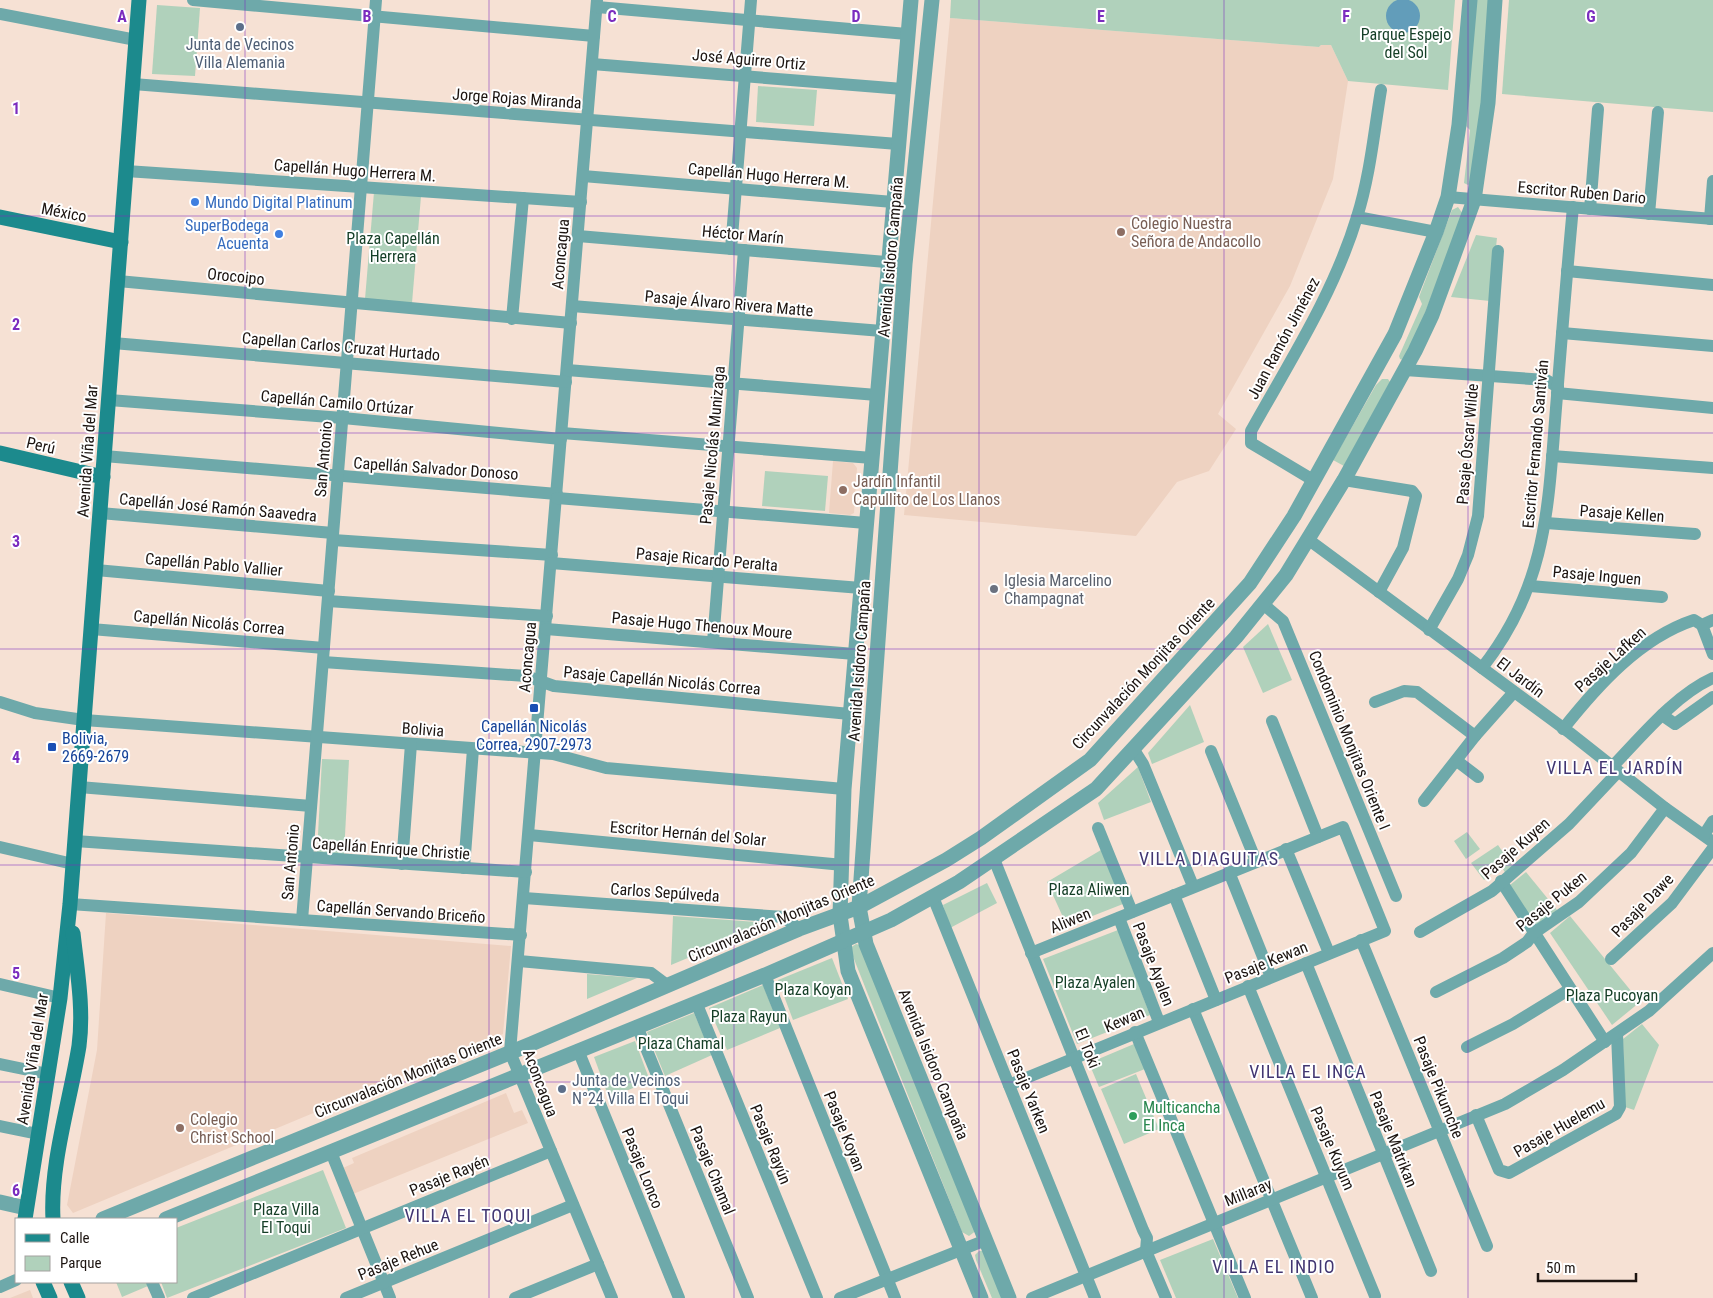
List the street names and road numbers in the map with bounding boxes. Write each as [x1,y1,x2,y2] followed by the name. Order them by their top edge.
[691,45,806,74] street label: José Aguirre Ortiz
[452,85,582,112] street label: Jorge Rojas Miranda
[273,155,437,186] street label: Capellán Hugo Herrera M.
[687,159,851,192] street label: Capellán Hugo Herrera M.
[874,176,907,338] street label: Avenida Isidoro Campaña
[1517,177,1647,208] street label: Escritor Ruben Dario
[40,199,88,226] street label: México
[548,218,573,290] street label: Aconcagua
[701,221,785,248] street label: Héctor Marín
[206,264,265,289] street label: Orocoipo
[1243,274,1324,402] street label: Juan Ramón Jiménez
[644,287,814,320] street label: Pasaje Álvaro Rivera Matte
[241,328,441,365] street label: Capellan Carlos Cruzat Hurtado
[1519,359,1552,529] street label: Escritor Fernando Santiván
[696,365,729,525] street label: Pasaje Nicolás Munizaga
[1452,383,1482,505] street label: Pasaje Óscar Wilde
[73,384,102,518] street label: Avenida Viña del Mar
[260,386,414,419] street label: Capellán Camilo Ortúzar
[311,420,336,498] street label: San Antonio
[25,433,57,458] street label: Perú
[353,453,519,484] street label: Capellán Salvador Donoso
[118,489,318,526] street label: Capellán José Ramón Saavedra
[1579,501,1665,526] street label: Pasaje Kellen
[635,544,779,575] street label: Pasaje Ricardo Peralta
[144,549,284,580] street label: Capellán Pablo Vallier
[1552,562,1642,589] street label: Pasaje Inguen
[844,580,875,742] street label: Avenida Isidoro Campaña
[1068,593,1219,753] street label: Circunvalación Monjitas Oriente
[133,606,285,639] street label: Capellán Nicolás Correa
[611,608,793,643] street label: Pasaje Hugo Thenoux Moure
[515,621,540,693] street label: Aconcagua
[1571,623,1650,696] street label: Pasaje Lafken
[1305,648,1394,833] street label: Condominio Monjitas Oriente I
[1493,653,1548,701] street label: El Jardín
[563,662,761,699] street label: Pasaje Capellán Nicolás Correa
[401,719,445,740] street label: Bolivia
[1477,814,1553,883] street label: Pasaje Kuyen
[609,817,767,850] street label: Escritor Hernán del Solar
[278,823,303,901] street label: San Antonio
[311,834,471,863] street label: Capellán Enrique Christie
[1512,867,1590,936] street label: Pasaje Puken
[685,870,877,966] street label: Circunvalación Monjitas Oriente
[1607,870,1677,941] street label: Pasaje Dawe
[610,879,720,906] street label: Carlos Sepúlveda
[316,896,486,927] street label: Capellán Servando Briceño
[1047,904,1093,937] street label: Aliwen
[1129,920,1178,1009] street label: Pasaje Ayalen
[1222,937,1311,988] street label: Pasaje Kewan
[895,986,972,1142] street label: Avenida Isidoro Campaña
[13,992,52,1126] street label: Avenida Viña del Mar
[1101,1003,1147,1036] street label: Kewan
[1071,1025,1104,1071] street label: El Toki
[312,1029,505,1122] street label: Circunvalación Monjitas Oriente
[1409,1033,1468,1141] street label: Pasaje Pikumche
[1003,1046,1054,1136] street label: Pasaje Yarken
[519,1047,562,1120] street label: Aconcagua
[820,1088,869,1174] street label: Pasaje Koyan
[1366,1088,1421,1190] street label: Pasaje Matrikan
[1510,1094,1608,1161] street label: Pasaje Huelemu
[746,1102,795,1187] street label: Pasaje Rayún
[1306,1104,1359,1193] street label: Pasaje Kuyum
[686,1123,739,1217] street label: Pasaje Chamal
[618,1125,667,1211] street label: Pasaje Lonco
[407,1151,492,1200] street label: Pasaje Rayén
[1222,1174,1275,1211] street label: Millaray
[355,1235,441,1284] street label: Pasaje Rehue

